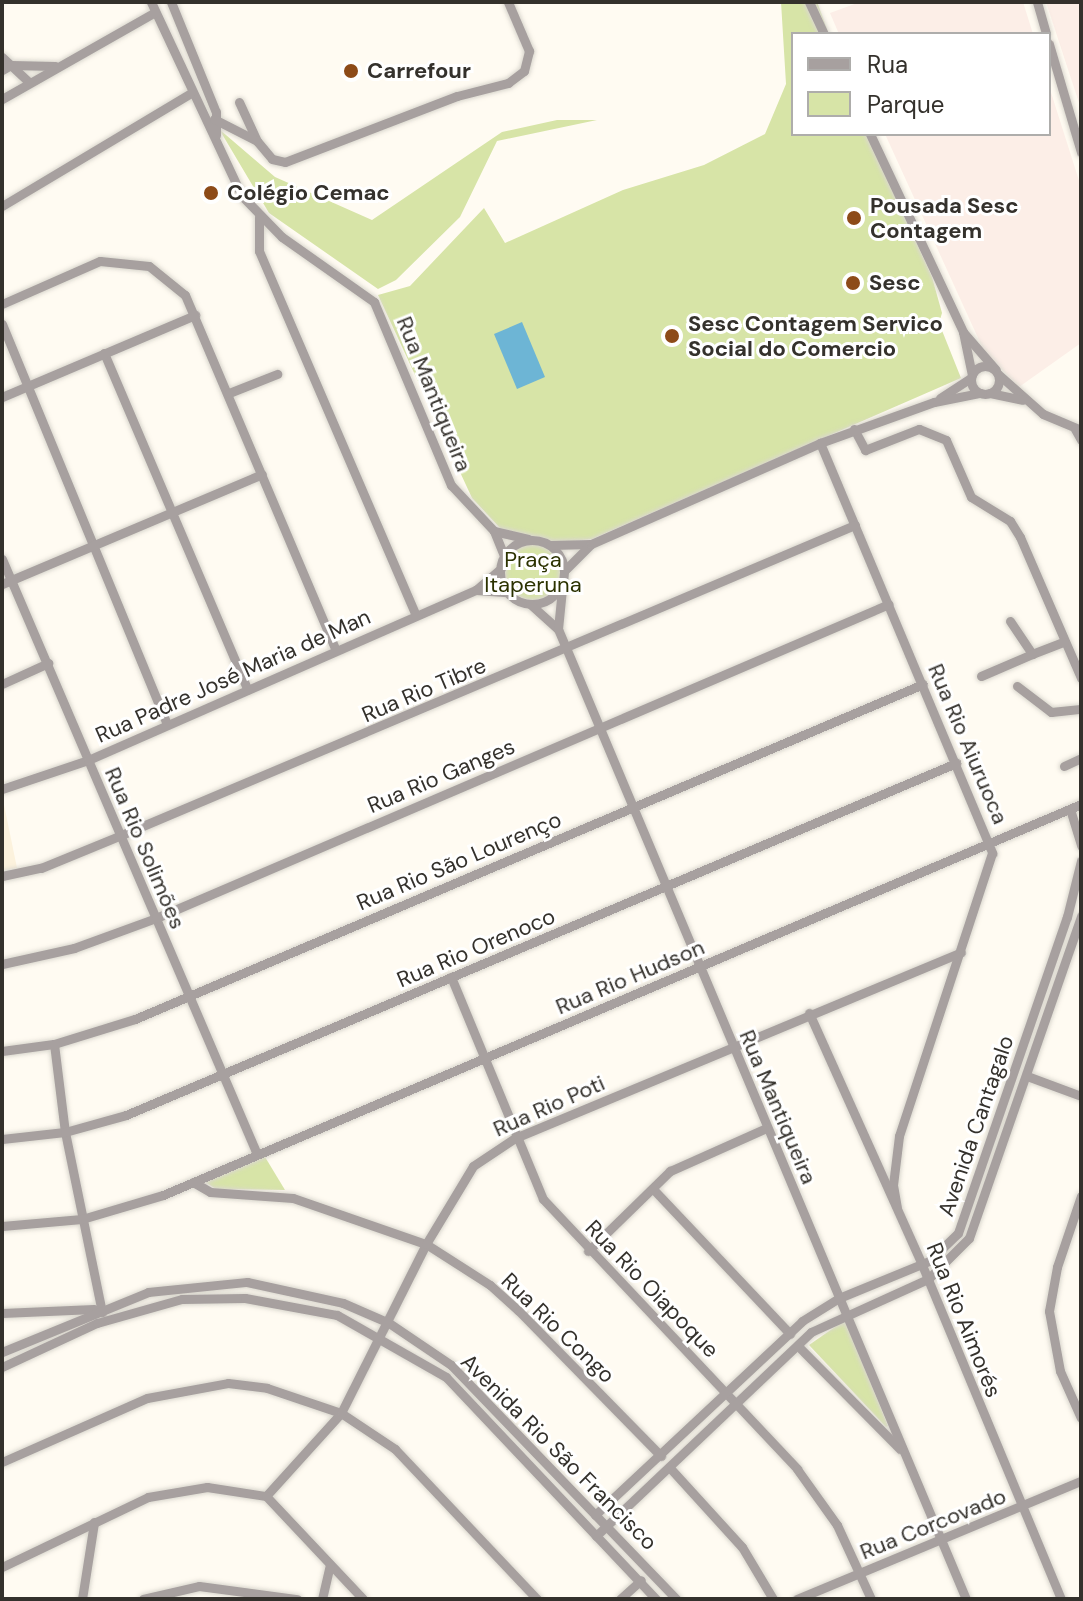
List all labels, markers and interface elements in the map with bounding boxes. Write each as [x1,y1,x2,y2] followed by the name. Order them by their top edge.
[791,32,1051,136] legend
[867,49,908,80] text: Rua
[367,58,471,84] place label: Carrefour
[342,62,360,80] marker: Carrefour
[867,89,944,120] text: Parque
[227,180,390,206] place label: Colégio Cemac
[202,184,220,202] marker: Colégio Cemac
[870,192,1019,244] place label: Pousada Sesc Contagem
[845,209,863,227] marker: Pousada Sesc Contagem
[869,270,921,296] place label: Sesc
[844,274,862,292] marker: Sesc
[688,310,943,362] place label: Sesc Contagem Servico Social do Comercio
[391,313,477,475] street label: Rua Mantiqueira
[663,327,681,345] marker: Sesc Contagem Servico Social do Comercio
[484,546,582,598] park label: Praça Itaperuna
[92,603,374,749] street label: Rua Padre José Maria de Man
[358,652,490,728] street label: Rua Rio Tibre
[922,660,1014,828] street label: Rua Rio Aiuruoca
[363,733,519,819] street label: Rua Rio Ganges
[99,763,191,933] street label: Rua Rio Solimões
[353,806,565,916] street label: Rua Rio São Lourenço
[393,903,559,993] street label: Rua Rio Orenoco
[552,934,708,1020] street label: Rua Rio Hudson
[734,1026,822,1188] street label: Rua Mantiqueira
[933,1032,1019,1220] street label: Avenida Cantagalo
[489,1070,609,1142] street label: Rua Rio Poti
[580,1215,724,1363] street label: Rua Rio Oiapoque
[921,1239,1007,1401] street label: Rua Rio Aimorés
[496,1267,620,1389] street label: Rua Rio Congo
[455,1348,663,1556] street label: Avenida Rio São Francisco
[856,1483,1010,1565] street label: Rua Corcovado

